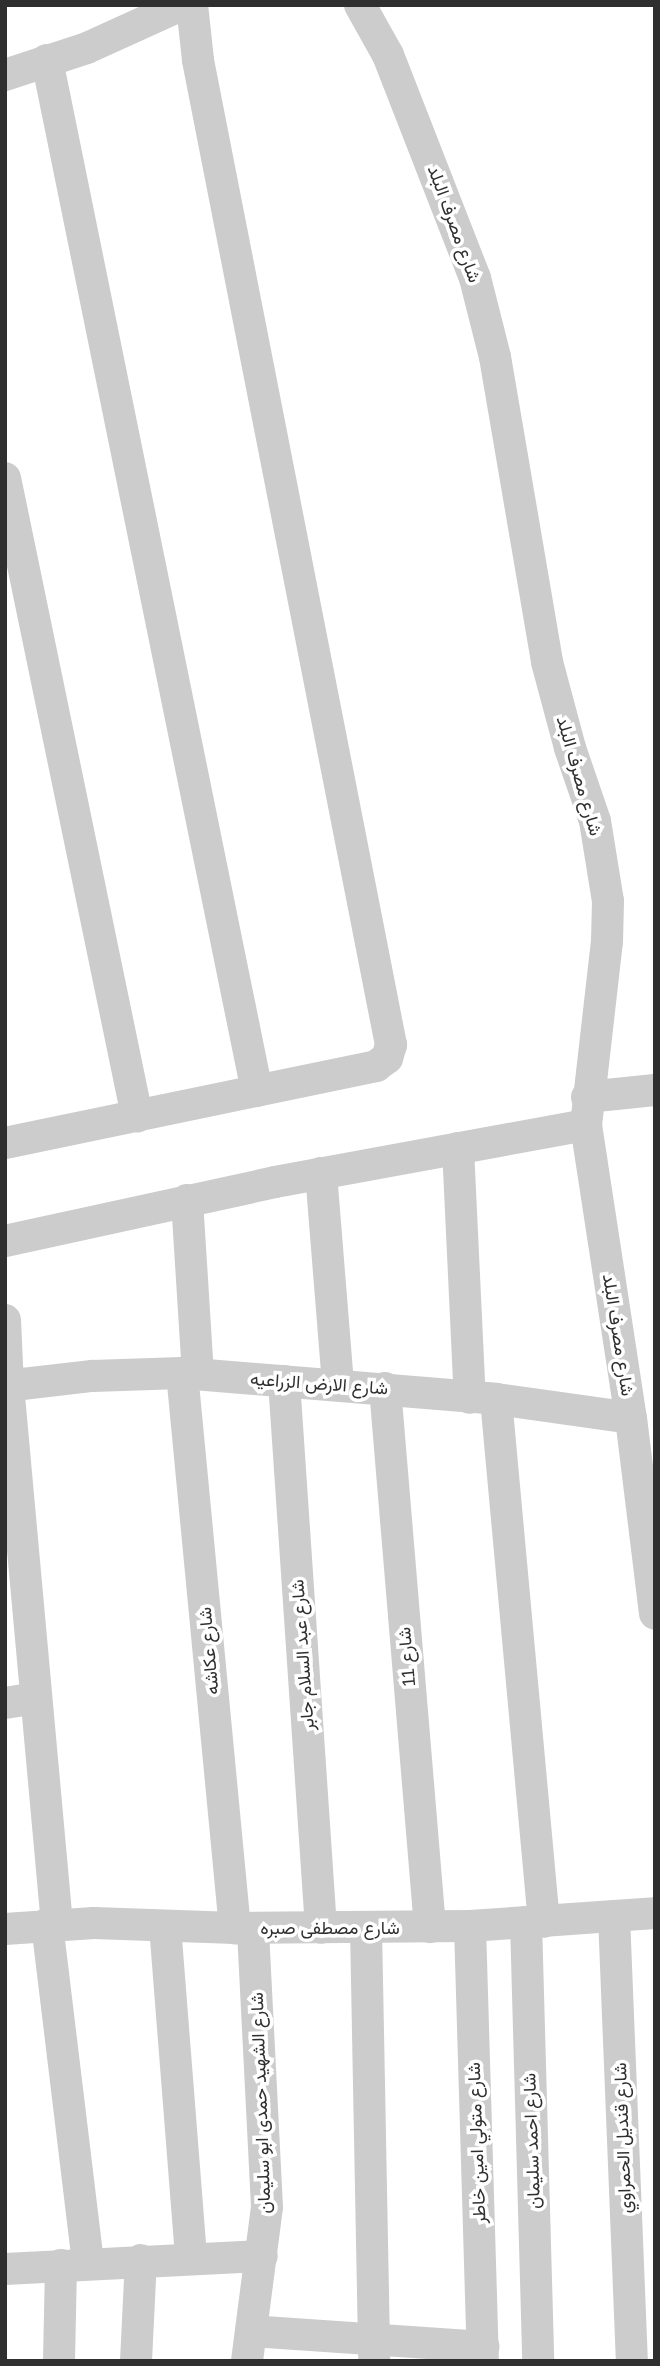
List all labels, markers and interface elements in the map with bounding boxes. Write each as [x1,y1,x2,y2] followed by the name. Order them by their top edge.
[423,162,485,286] street label: شارع مصرف البلد
[552,714,606,838] street label: شارع مصرف البلد
[598,1272,638,1398] street label: شارع مصرف البلد
[249,1368,389,1400] street label: شارع الارض الزراعيه
[287,1579,319,1731] street label: شارع عبد السلام جابر
[194,1606,224,1696] street label: شارع عكاشه
[394,1626,420,1688] street label: شارع 11
[260,1917,400,1939] street label: شارع مصطفى صبره
[246,1992,276,2214] street label: شارع الشهيد حمدى ابو سليمان
[463,2062,491,2224] street label: شارع متولي امين خاطر
[610,2062,636,2214] street label: شارع قنديل الحمراوي
[519,2073,545,2209] street label: شارع احمد سليمان

